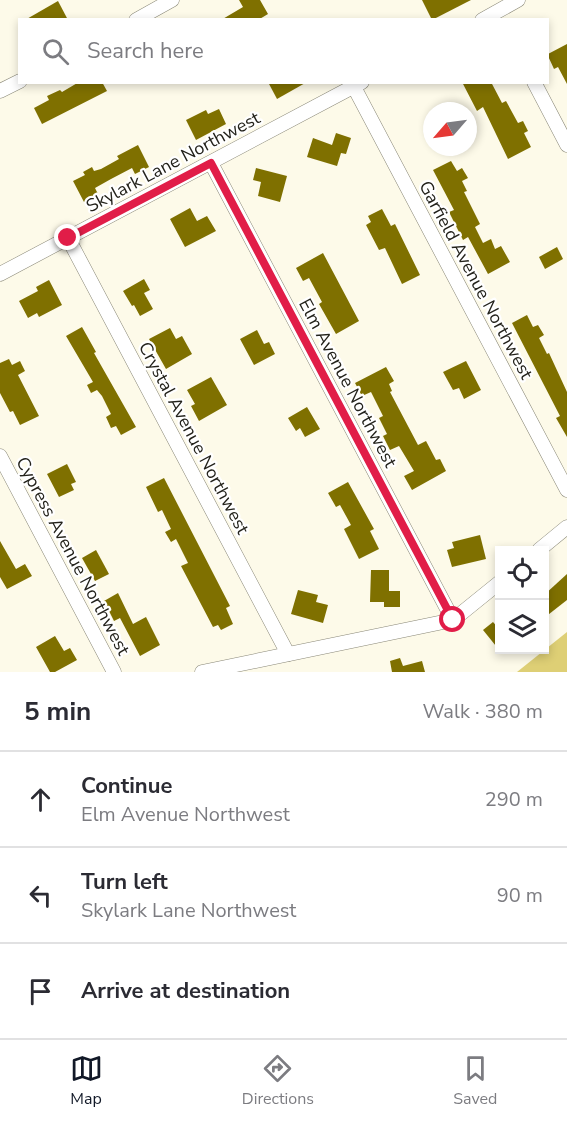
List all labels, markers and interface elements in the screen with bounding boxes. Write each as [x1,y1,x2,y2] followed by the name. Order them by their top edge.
[18,18,549,84] search box
[39,35,72,68] icon: search
[87,36,204,66] text: Search here
[423,102,477,156] north arrow
[82,106,265,218] street label: Skylark Lane Northwest
[413,177,539,384] street label: Garfield Avenue Northwest
[54,224,80,250] route end
[293,294,403,472] street label: Elm Avenue Northwest
[133,338,255,539] street label: Crystal Avenue Northwest
[10,453,136,660] street label: Cypress Avenue Northwest
[495,546,549,654] map controls
[495,546,549,600] button: locate
[495,600,549,654] button: layers
[439,606,465,632] route start
[24,694,91,729] text: 5 min
[423,698,543,725] text: Walk · 380 m
[81,771,172,801] text: Continue
[24,783,57,816] icon: ahead
[485,786,543,813] text: 290 m
[81,801,290,828] text: Elm Avenue Northwest
[81,867,168,897] text: Turn left
[24,879,57,912] icon: left
[497,882,543,909] text: 90 m
[81,897,296,924] text: Skylark Lane Northwest
[24,975,57,1008] icon: arrive
[81,976,290,1006] text: Arrive at destination
[70,1052,103,1110] tab: Map
[242,1052,314,1110] tab: Directions
[453,1052,497,1110] tab: Saved

